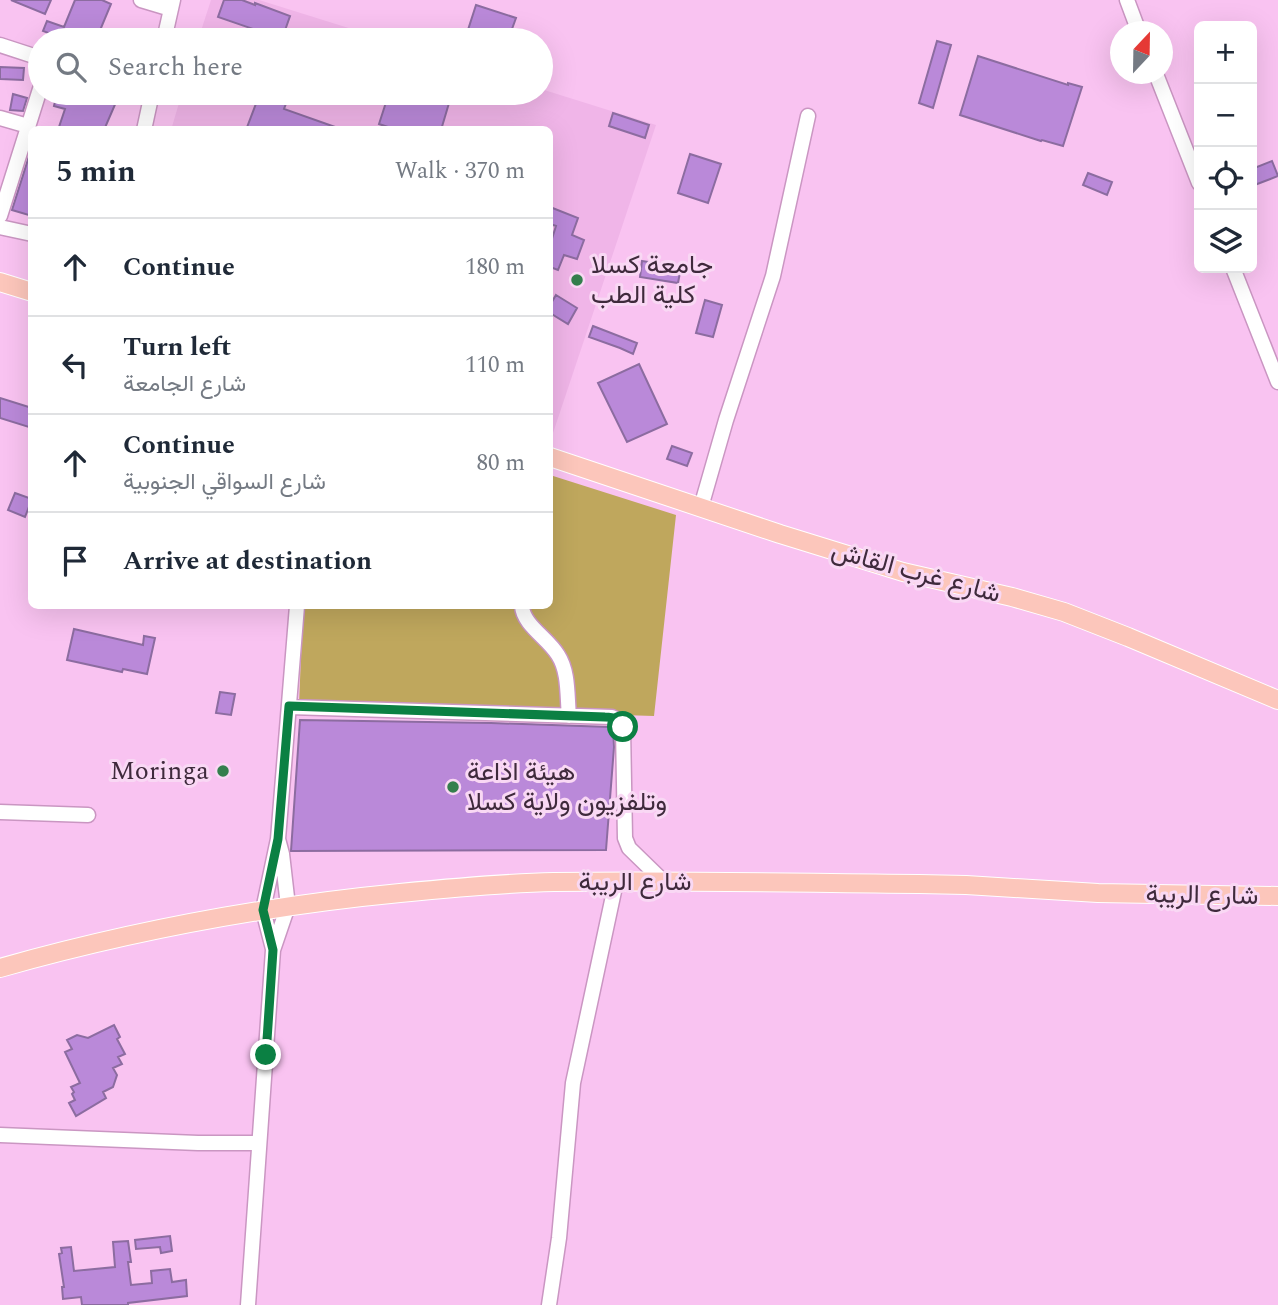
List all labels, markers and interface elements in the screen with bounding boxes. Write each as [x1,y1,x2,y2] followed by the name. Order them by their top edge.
[1110,21,1173,84] north arrow
[1194,21,1257,273] map controls
[1194,21,1257,84] button: +
[28,28,553,105] search box
[108,47,243,87] text: Search here
[52,48,90,86] icon: search
[1194,84,1257,147] button: −
[1194,147,1257,210] button: locate
[56,149,136,195] text: 5 min
[395,154,525,189] text: Walk · 370 m
[1194,210,1257,273] button: layers
[591,245,713,315] place label: جامعة كسلا كلية الطب
[123,247,235,287] text: Continue
[56,248,94,286] icon: ahead
[465,250,525,285] text: 180 m
[569,272,585,288] marker: جامعة كسلا كلية الطب
[123,327,231,367] text: Turn left
[56,346,94,384] icon: left
[465,348,525,383] text: 110 m
[123,367,246,402] text: شارع الجامعة
[123,425,235,465] text: Continue
[56,444,94,482] icon: ahead
[476,446,525,481] text: 80 m
[123,465,326,500] text: شارع السواقي الجنوبية
[827,530,1005,614] street label: شارع غرب القاش
[123,541,372,581] text: Arrive at destination
[56,542,94,580] icon: arrive
[607,711,638,742] route start
[110,751,209,791] place label: Moringa
[467,752,667,822] place label: هيئة اذاعة وتلفزيون ولاية كسلا
[215,763,231,779] marker: Moringa
[445,779,461,795] marker: هيئة اذاعة وتلفزيون ولاية كسلا
[579,862,691,902] street label: شارع الريبة
[1145,874,1259,916] street label: شارع الريبة
[250,1039,281,1070] route end

